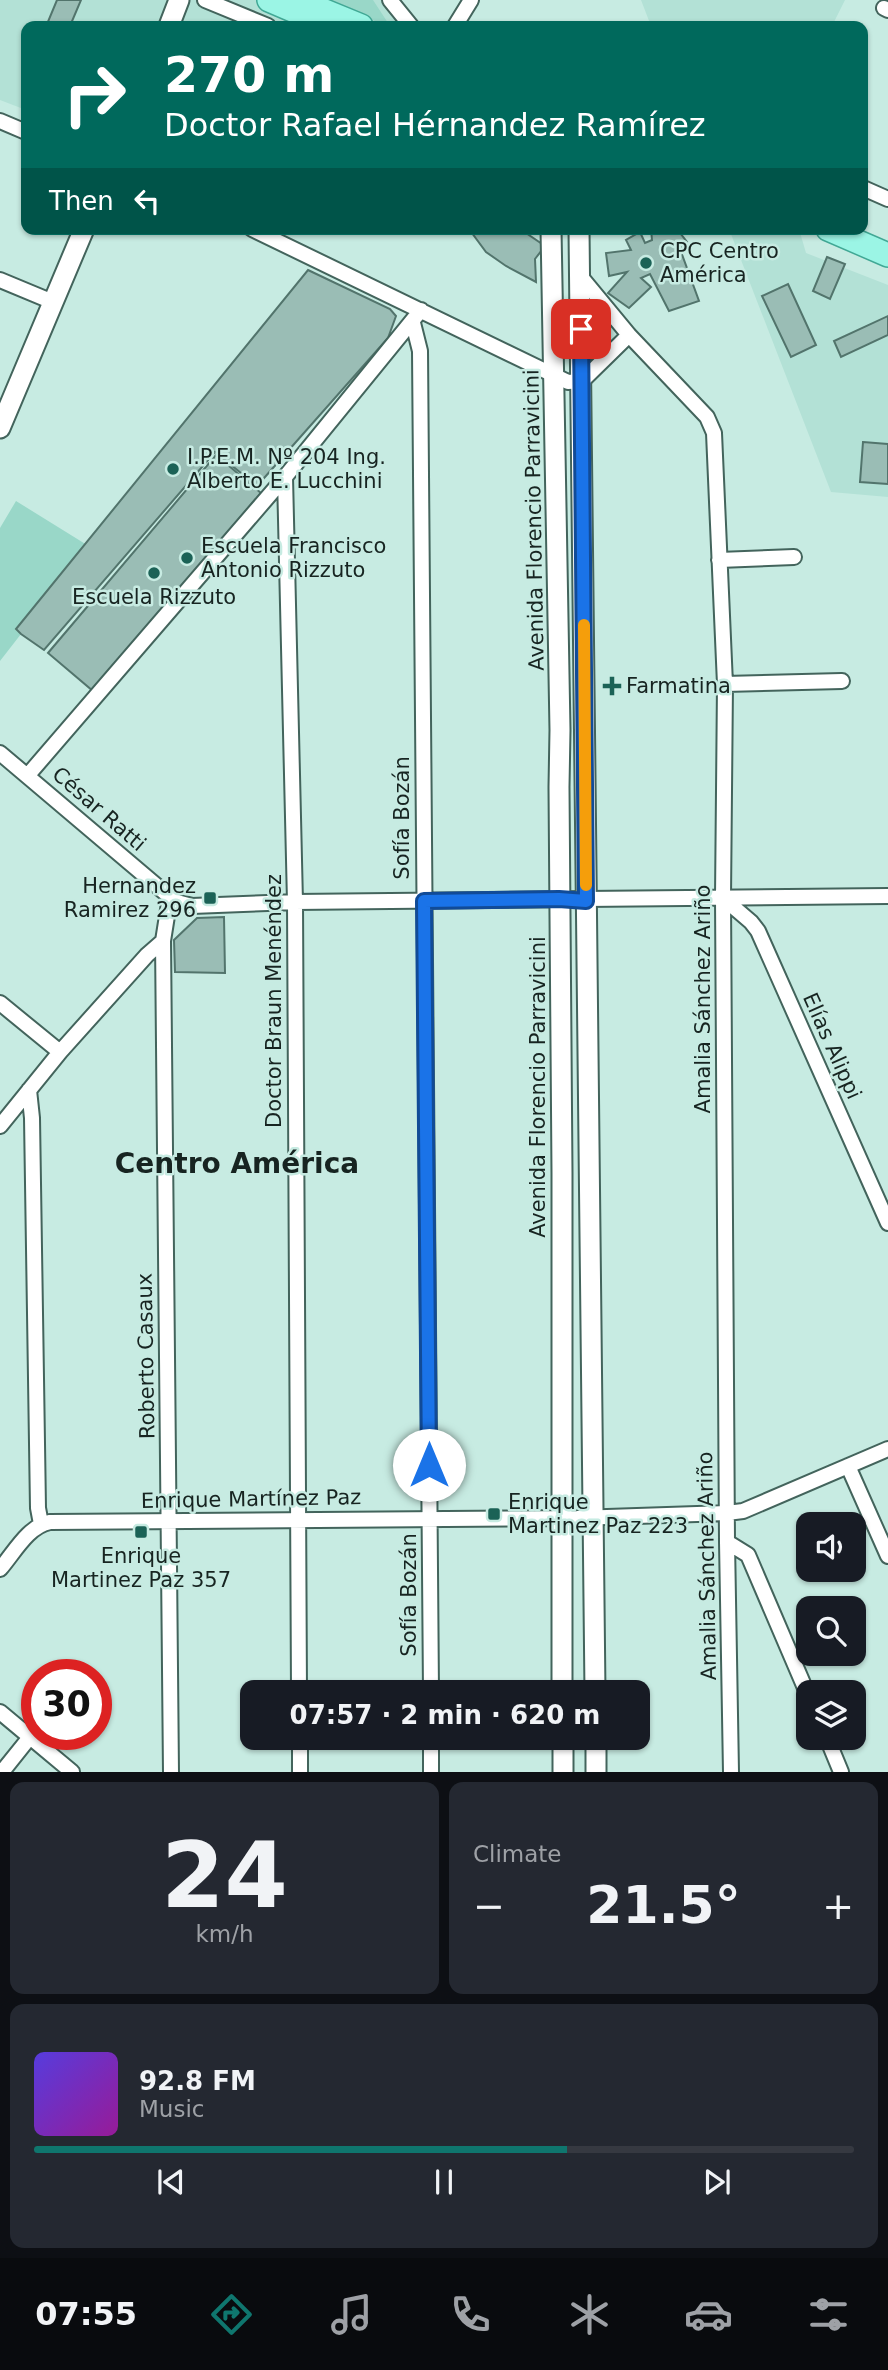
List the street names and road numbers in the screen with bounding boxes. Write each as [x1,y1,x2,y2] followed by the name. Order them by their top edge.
[519,369,549,671] street label: Avenida Florencio Parravicini
[390,756,414,880] street label: Sofía Bozán
[47,762,151,856] street label: César Ratti
[262,874,286,1128] street label: Doctor Braun Menéndez
[691,885,715,1113] street label: Amalia Sánchez Ariño
[526,936,550,1238] street label: Avenida Florencio Parravicini
[798,989,866,1103] street label: Elías Alippi
[133,1273,159,1439] street label: Roberto Casaux
[693,1451,721,1681] street label: Amalia Sánchez Ariño
[141,1485,361,1513] street label: Enrique Martínez Paz
[397,1533,421,1657] street label: Sofía Bozán

